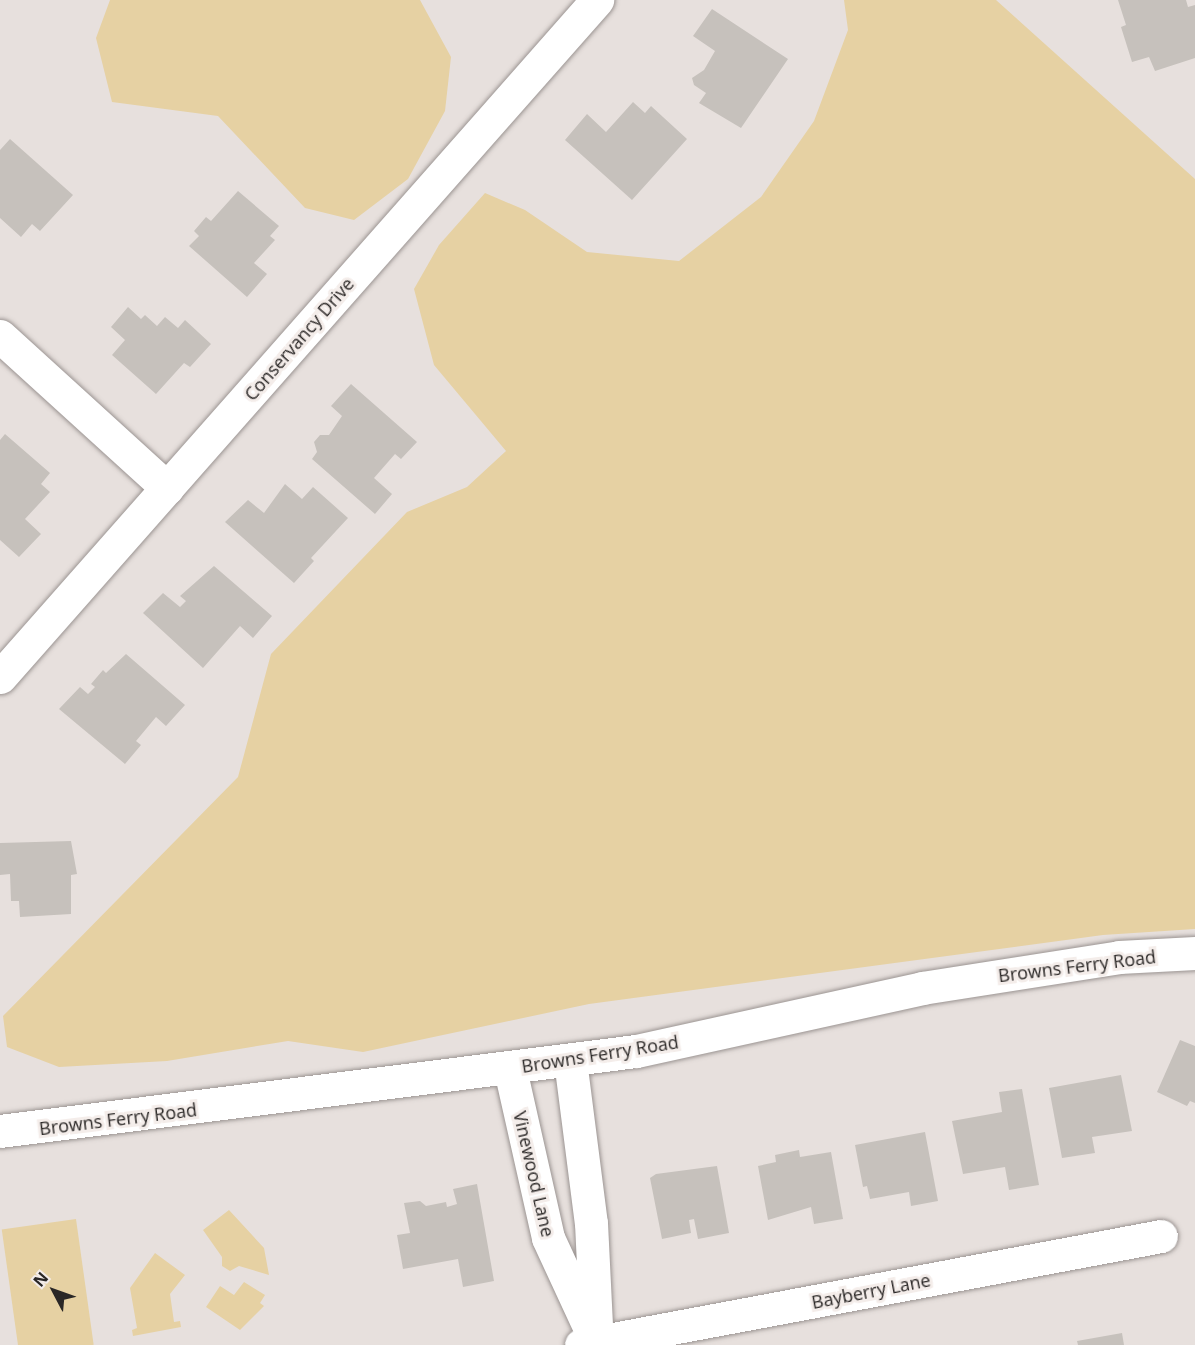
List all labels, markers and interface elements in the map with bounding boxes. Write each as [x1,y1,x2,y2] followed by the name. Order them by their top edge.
[240,273,358,405] street label: Conservancy Drive
[997,946,1157,986] street label: Browns Ferry Road
[520,1031,680,1077] street label: Browns Ferry Road
[38,1099,198,1139] street label: Browns Ferry Road
[509,1109,559,1239] street label: Vinewood Lane
[24,1261,84,1321] north arrow
[28,1267,53,1291] text: N
[810,1269,932,1313] street label: Bayberry Lane

